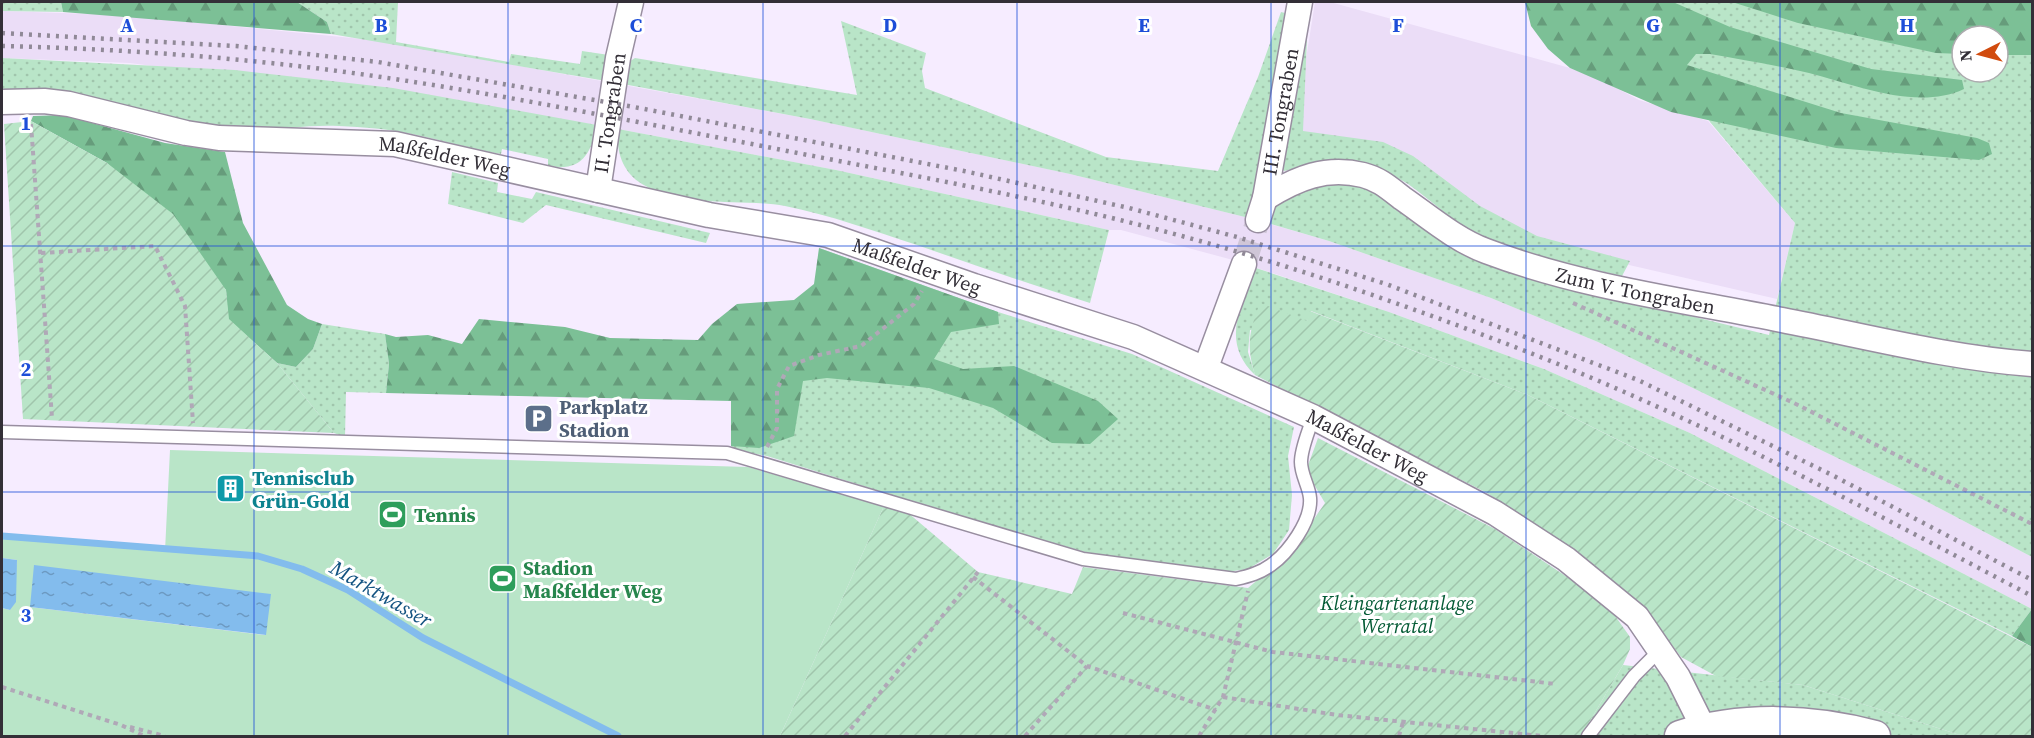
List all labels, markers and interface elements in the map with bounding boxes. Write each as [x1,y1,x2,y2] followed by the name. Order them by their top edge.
[120,11,134,39] text: A
[374,11,388,39] text: B
[630,11,642,39] text: C
[883,11,897,39] text: D
[1138,11,1150,39] text: E
[1392,11,1404,39] text: F
[1646,11,1660,39] text: G
[1899,11,1915,39] text: H
[1950,24,2010,84] north arrow
[1255,45,1306,177] street label: III. Tongraben
[1953,48,1977,63] text: N
[587,51,633,175] street label: II. Tongraben
[21,109,31,137] text: 1
[378,129,513,184] street label: Maßfelder Weg
[849,231,985,301] street label: Maßfelder Weg
[1553,260,1717,321] street label: Zum V. Tongraben
[21,355,32,383] text: 2
[559,393,648,444] place label: Parkplatz Stadion
[1301,402,1433,489] street label: Maßfelder Weg
[522,403,554,435] parking icon: Parkplatz Stadion
[252,464,354,515] place label: Tennisclub Grün-Gold
[215,473,247,505] building icon: Tennisclub Grün-Gold
[377,499,409,531] sports icon: Tennis
[414,501,476,529] place label: Tennis
[324,552,438,635] water label: Marktwasser
[523,554,662,605] place label: Stadion Maßfelder Weg
[486,563,518,595] sports icon: Stadion Maßfelder Weg
[1319,589,1474,640] park label: Kleingartenanlage Werratal
[21,601,32,629] text: 3

